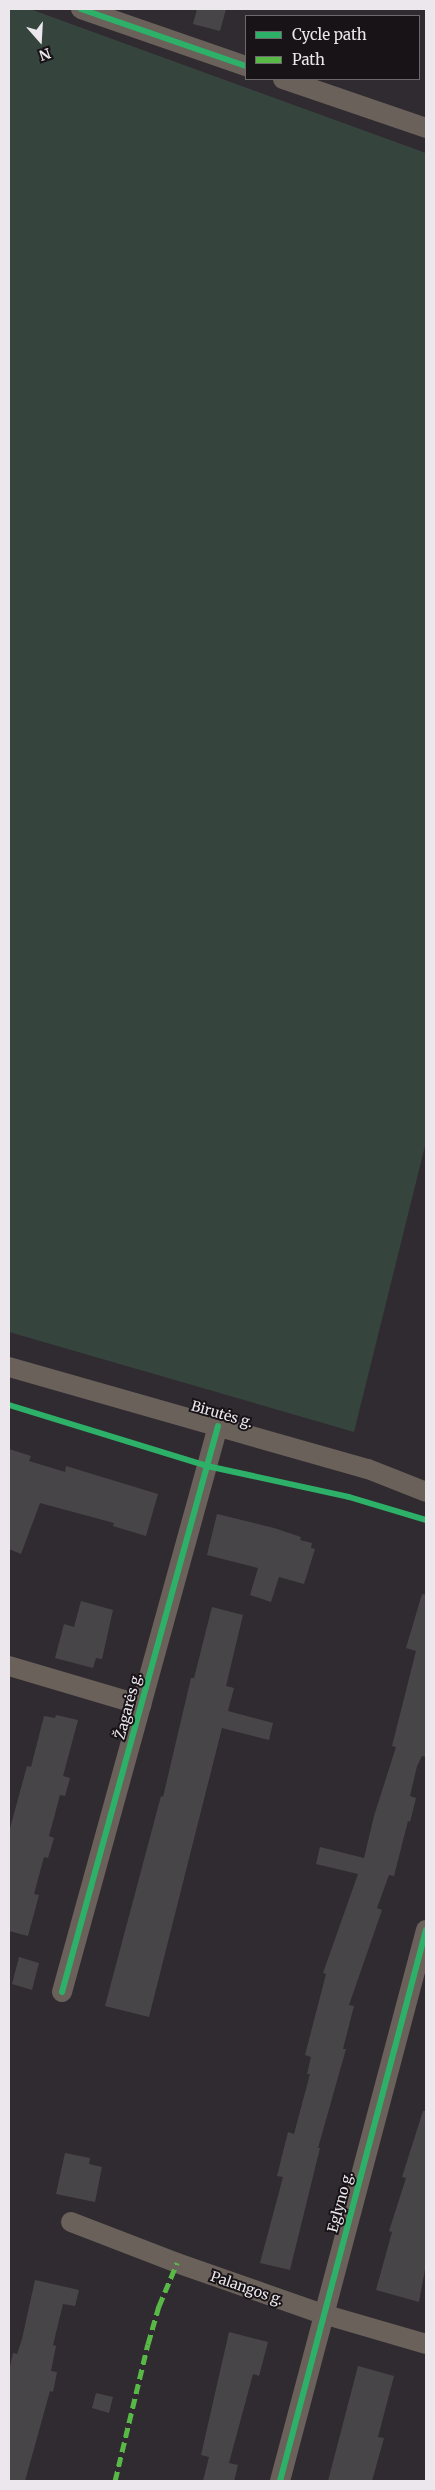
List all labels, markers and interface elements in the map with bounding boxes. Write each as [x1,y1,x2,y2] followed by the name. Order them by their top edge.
[15,15,65,65] north arrow
[245,15,420,80] legend
[292,25,367,44] text: Cycle path
[37,44,53,64] text: N
[292,50,325,69] text: Path
[189,1397,255,1431] street label: Birutės g.
[111,1671,145,1741] street label: Žagarės g.
[324,2170,356,2234] street label: Eglyno g.
[208,2268,286,2308] street label: Palangos g.

